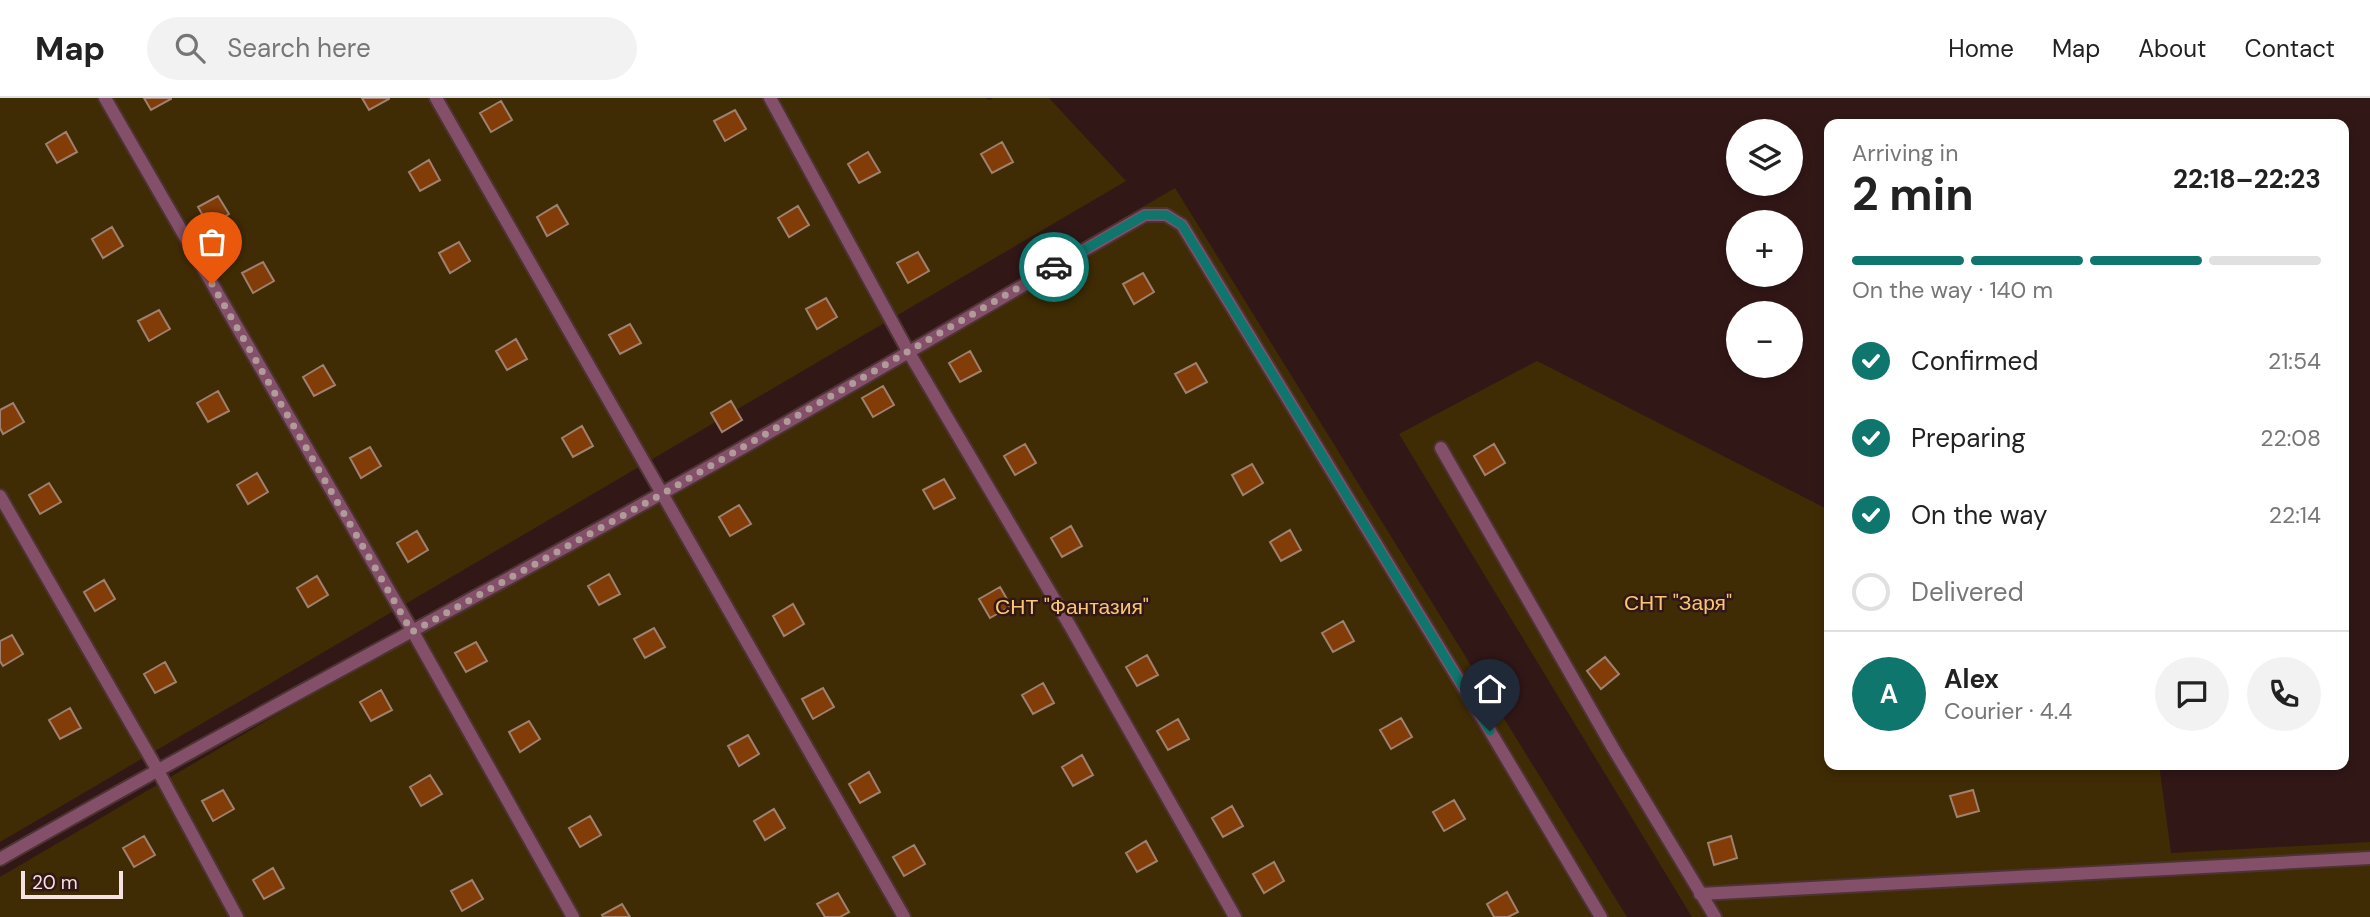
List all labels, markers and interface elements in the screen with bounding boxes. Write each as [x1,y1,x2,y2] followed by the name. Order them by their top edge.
[147,17,637,80] search box
[35,27,105,70] text: Map
[171,29,209,67] icon: search
[227,31,371,65] text: Search here
[1948,33,2014,64] text: Home
[2052,33,2100,64] text: Map
[2138,33,2207,64] text: About
[2245,33,2335,64] text: Contact
[1726,119,1803,378] map controls
[1726,119,1803,196] button: layers
[1852,138,1958,168] text: Arriving in
[2173,162,2321,196] text: 22:18–22:23
[1852,164,1974,224] text: 2 min
[1726,210,1803,287] button: +
[182,212,242,284] pin
[193,223,231,261] icon: bag
[1019,232,1089,302] courier
[1035,248,1073,286] icon: car
[1852,275,2053,305] text: On the way · 140 m
[1726,301,1803,378] button: −
[1852,342,1890,380] icon: check
[1911,344,2038,378] text: Confirmed
[2268,346,2321,376] text: 21:54
[1852,419,1890,457] icon: check
[1911,421,2026,455] text: Preparing
[2260,423,2321,453] text: 22:08
[1852,496,1890,534] icon: check
[1911,498,2047,532] text: On the way
[2269,500,2321,530] text: 22:14
[1911,575,2024,609] text: Delivered
[1624,589,1732,617] park label: СНТ "Заря"
[995,593,1149,621] park label: СНТ "Фантазия"
[2155,657,2229,731] button: chat
[2247,657,2321,731] button: phone
[1460,659,1520,731] pin
[1944,662,1999,696] text: Alex
[1471,670,1509,708] icon: home
[1880,677,1898,711] text: A
[1944,696,2072,726] text: Courier · 4.4
[21,868,122,900] scale bar
[32,870,78,895] text: 20 m

